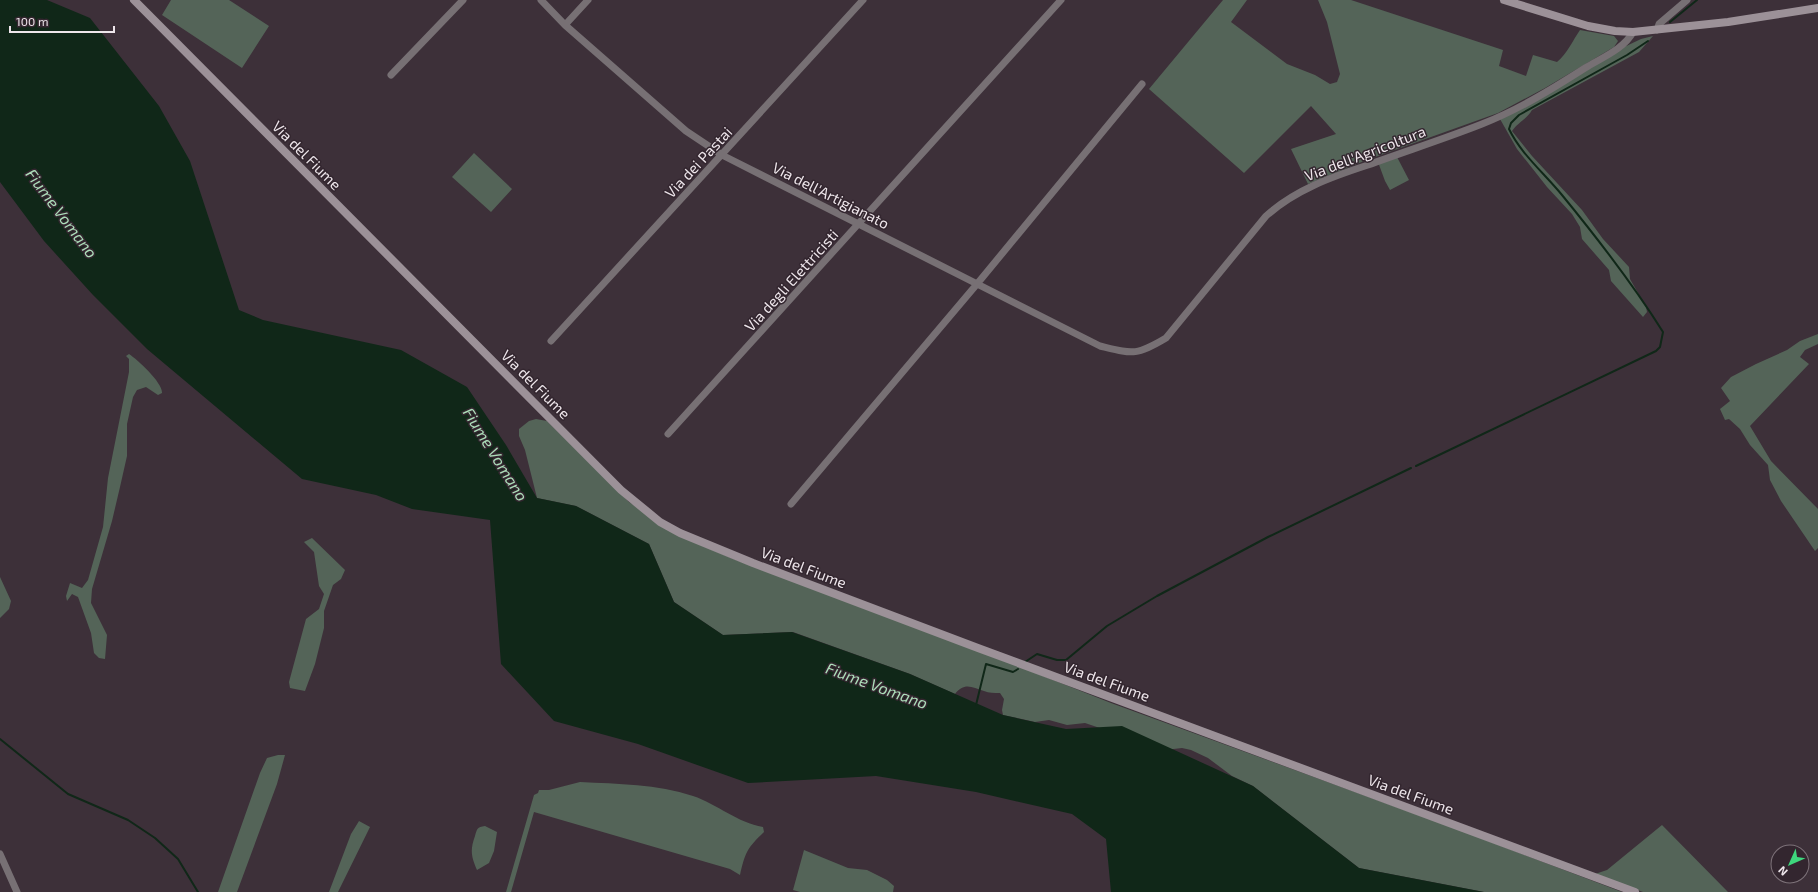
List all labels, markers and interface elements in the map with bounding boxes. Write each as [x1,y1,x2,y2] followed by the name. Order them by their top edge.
[10,8,114,34] scale bar
[16,14,48,28] text: 100 m
[269,117,345,193] street label: Via del Fiume
[1302,122,1428,184] street label: Via dell'Agricoltura
[661,123,735,201] street label: Via dei Pastai
[770,158,892,232] street label: Via dell'Artigianato
[22,165,102,261] water label: Fiume Vomano
[740,225,842,335] street label: Via degli Elettricisti
[498,346,574,422] street label: Via del Fiume
[460,404,532,504] water label: Fiume Vomano
[759,542,849,592] street label: Via del Fiume
[1062,657,1152,705] street label: Via del Fiume
[824,658,930,712] water label: Fiume Vomano
[1366,770,1456,818] street label: Via del Fiume
[1770,844,1810,884] north arrow
[1775,864,1790,879] text: N

